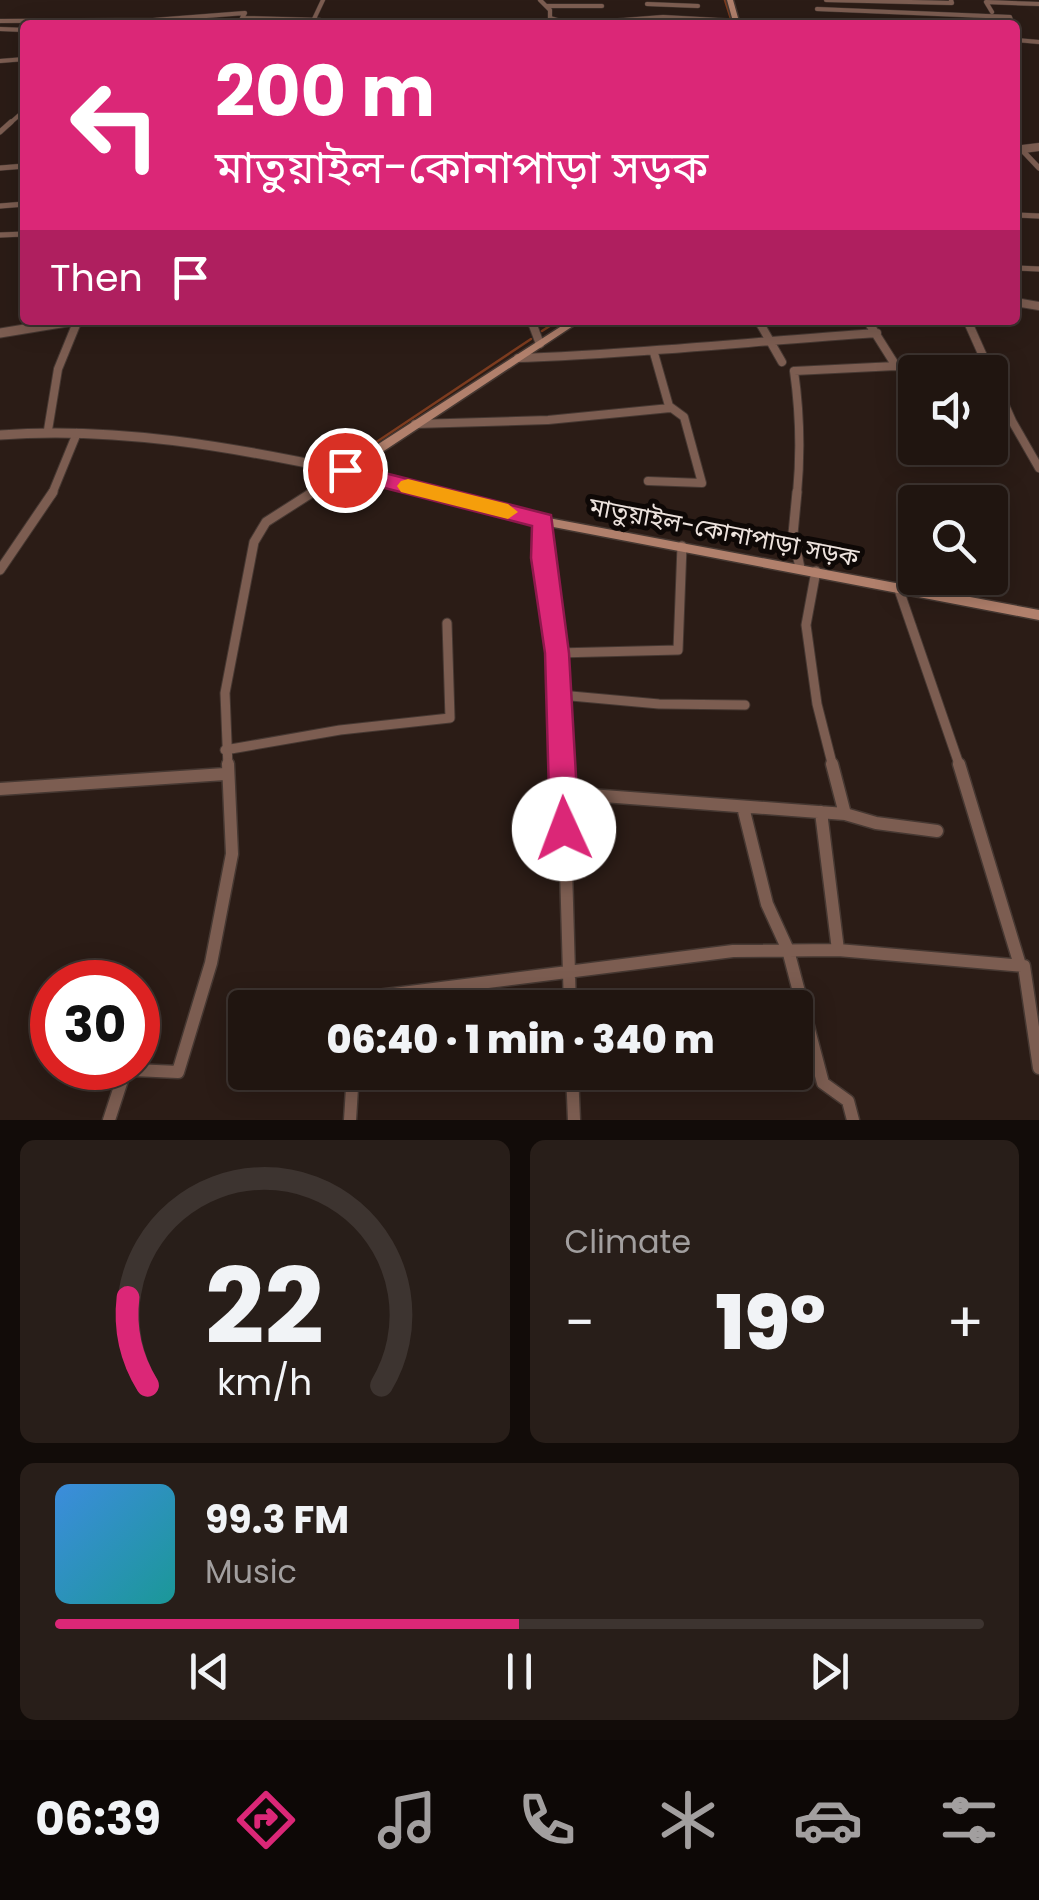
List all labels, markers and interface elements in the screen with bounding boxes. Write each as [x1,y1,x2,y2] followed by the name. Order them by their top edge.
[215,42,435,141] text: 200 m
[50,60,180,190] icon: left
[215,136,708,199] text: মাতুয়াইল-কোনাপাড়া সড়ক
[163,250,218,305] icon: arrive
[50,251,143,304] text: Then
[898,355,1008,595] map controls
[898,355,1008,465] button: sound
[303,428,388,513] pin
[318,443,373,498] icon: arrive
[898,485,1008,595] button: search
[585,488,863,575] street label: মাতুয়াইল-কোনাপাড়া সড়ক
[512,777,616,881] position arrow
[30,960,160,1090] speed limit sign: 30
[327,1013,714,1066] text: 06:40 · 1 min · 340 m
[565,1219,691,1264] text: Climate
[205,1234,324,1379] text: 22
[715,1270,826,1375] text: 19°
[565,1284,595,1361] text: −
[946,1284,984,1361] text: +
[217,1357,312,1408] text: km/h
[205,1493,349,1546] text: 99.3 FM
[205,1549,297,1594] text: Music
[182,1644,237,1699] icon: previous
[492,1644,547,1699] icon: pause
[802,1644,857,1699] icon: next
[231,1785,301,1855] icon: directions
[372,1785,442,1855] icon: music
[512,1785,582,1855] icon: phone
[653,1785,723,1855] icon: climate
[793,1785,863,1855] icon: car
[934,1785,1004,1855] icon: filters
[35,1788,161,1851] text: 06:39

